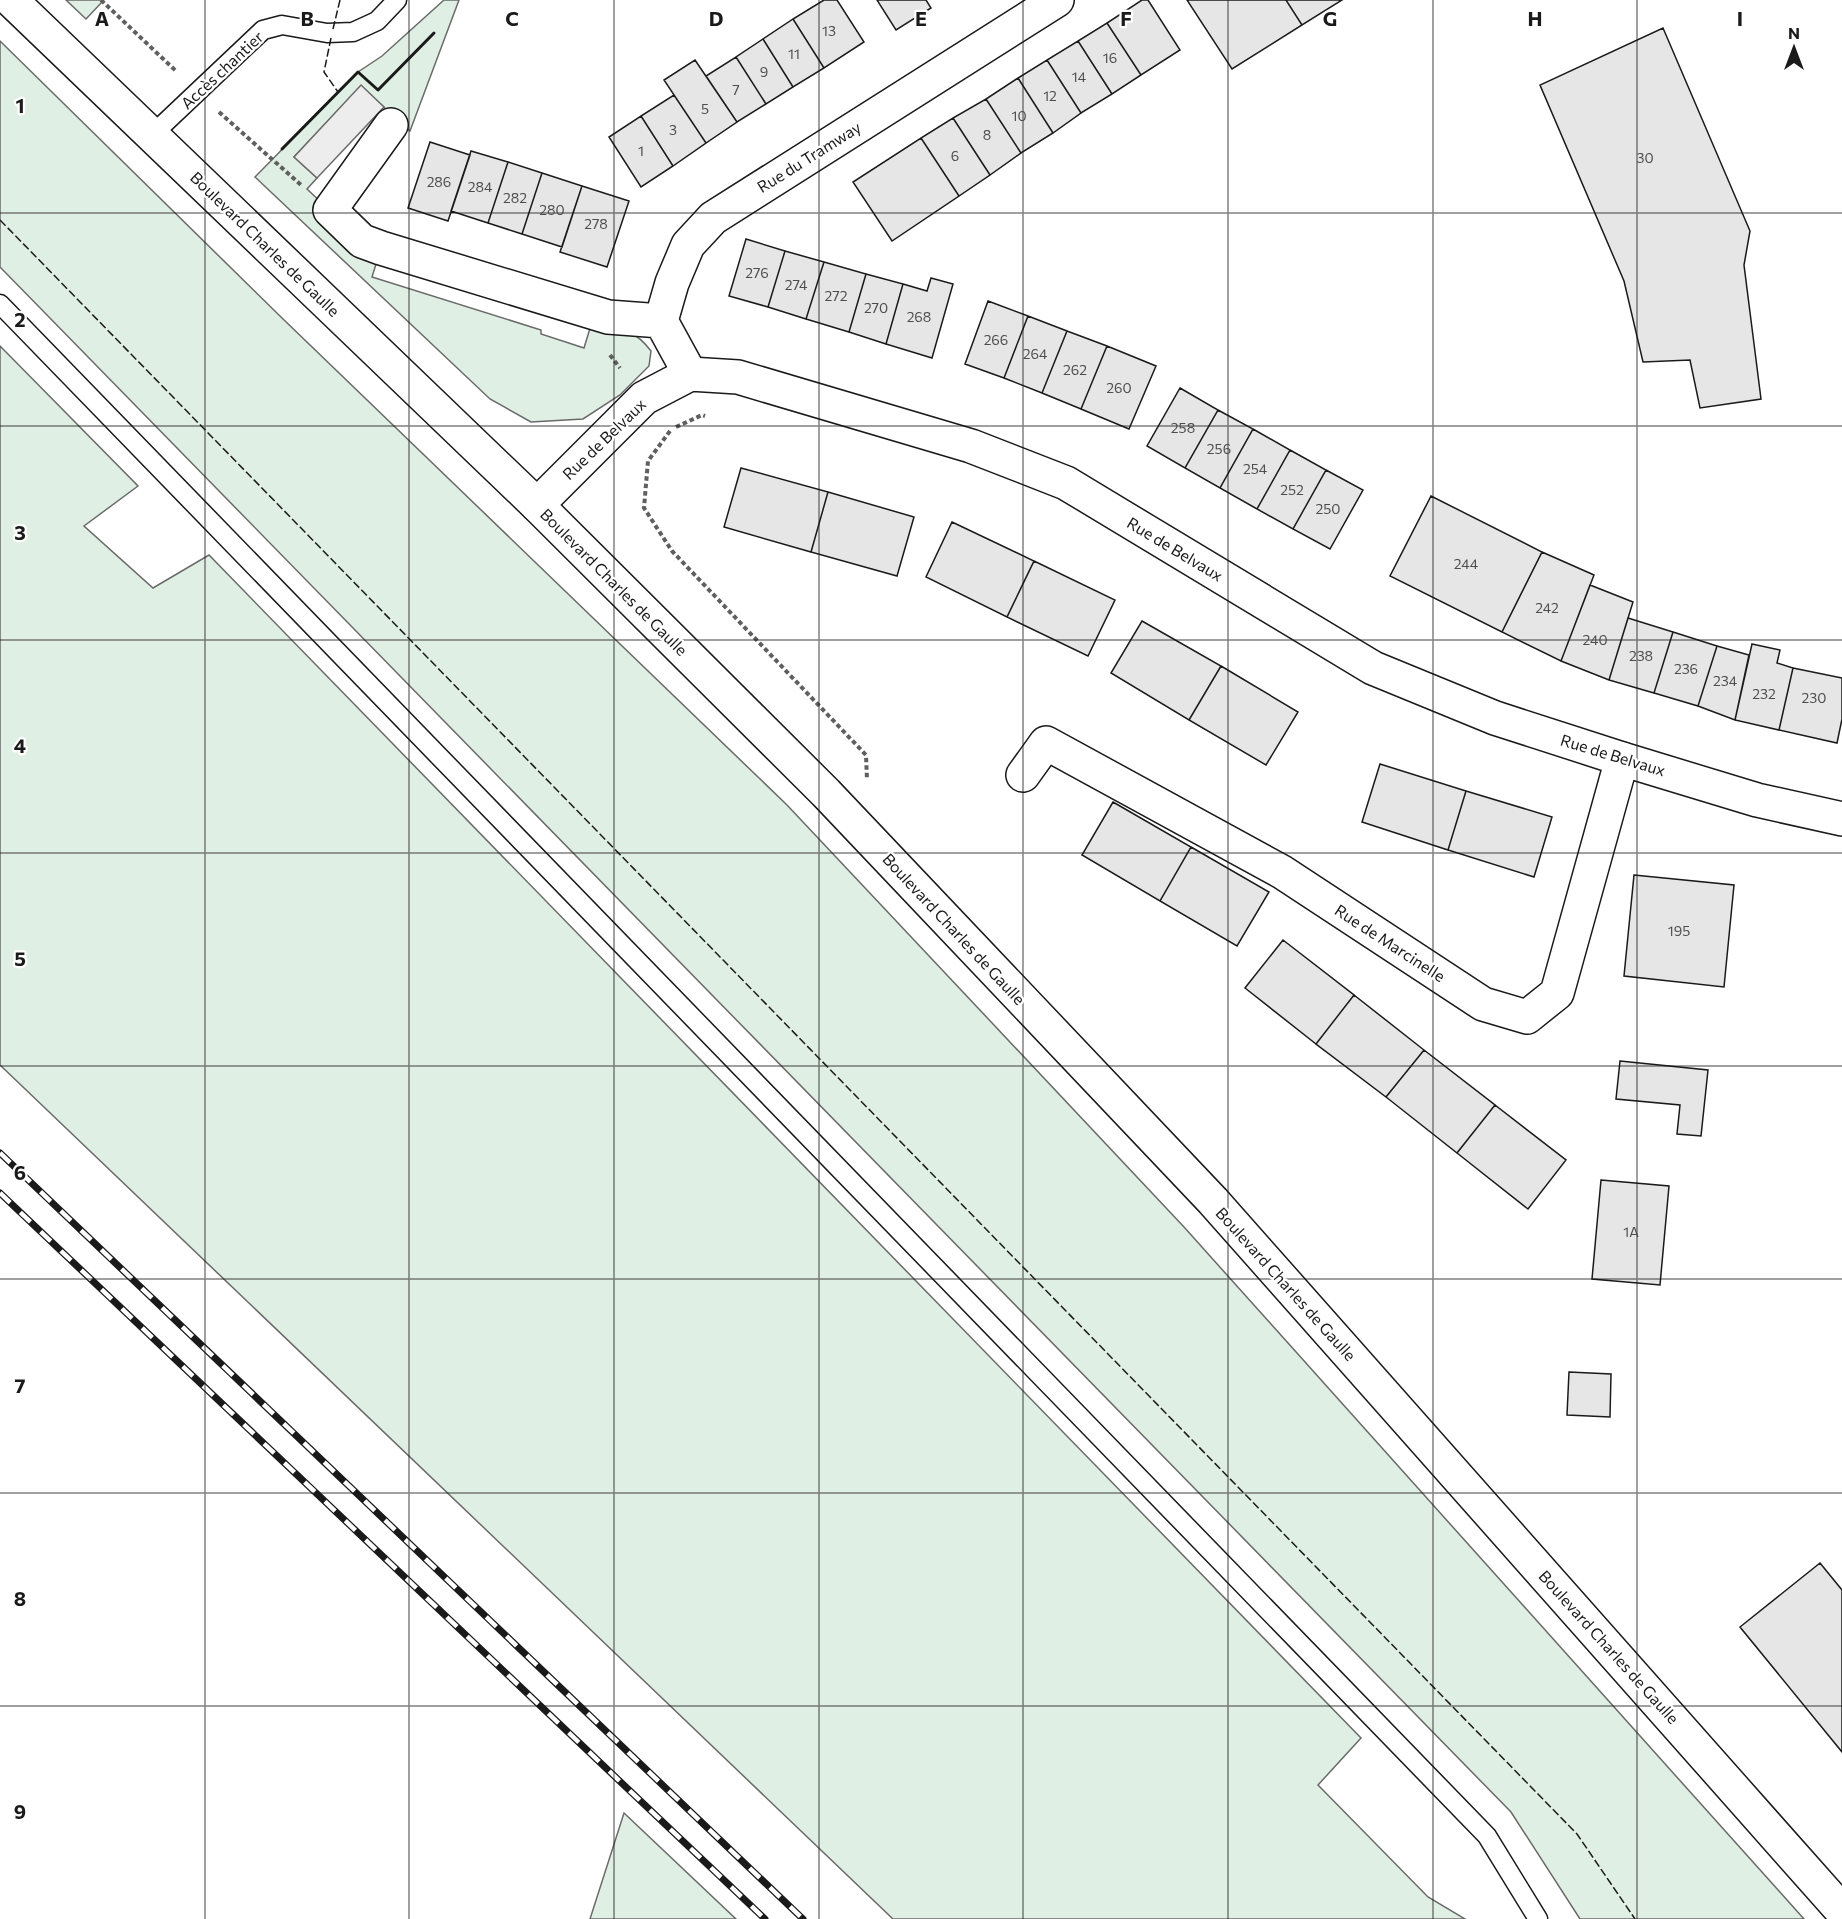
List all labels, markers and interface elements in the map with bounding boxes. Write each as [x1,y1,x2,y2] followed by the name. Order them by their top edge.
[95,6,109,30] text: A
[300,6,314,30] text: B
[505,6,519,30] text: C
[709,6,723,30] text: D
[915,6,927,30] text: E
[1120,6,1132,30] text: F
[1323,6,1337,30] text: G
[1528,6,1543,30] text: H
[1737,6,1743,30] text: I
[1764,18,1824,78] north arrow
[822,22,836,39] house number: 13
[1788,23,1800,42] text: N
[177,26,267,113] street label: Accès chantier
[788,45,800,62] house number: 11
[1103,49,1117,66] house number: 16
[760,63,768,80] house number: 9
[1072,68,1087,85] house number: 14
[732,81,740,98] house number: 7
[1043,87,1057,104] house number: 12
[15,93,25,117] text: 1
[701,100,709,117] house number: 5
[1011,107,1027,124] house number: 10
[753,117,864,196] street label: Rue du Tramway
[669,121,677,138] house number: 3
[983,126,991,143] house number: 8
[638,142,644,159] house number: 1
[951,147,959,164] house number: 6
[1636,149,1654,166] house number: 30
[187,167,344,320] street label: Boulevard Charles de Gaulle
[427,173,451,190] house number: 286
[468,178,493,195] house number: 284
[503,189,527,206] house number: 282
[539,201,565,218] house number: 280
[584,215,608,232] house number: 278
[745,264,769,281] house number: 276
[785,276,808,293] house number: 274
[825,287,848,304] house number: 272
[864,299,888,316] house number: 270
[14,307,26,331] text: 2
[907,308,931,325] house number: 268
[984,331,1008,348] house number: 266
[1023,345,1048,362] house number: 264
[1063,361,1087,378] house number: 262
[1106,379,1132,396] house number: 260
[558,394,650,483] street label: Rue de Belvaux
[1171,419,1195,436] house number: 258
[1207,440,1231,457] house number: 256
[1243,460,1268,477] house number: 254
[1280,481,1304,498] house number: 252
[1316,500,1340,517] house number: 250
[537,504,692,659] street label: Boulevard Charles de Gaulle
[1124,512,1227,585] street label: Rue de Belvaux
[14,520,26,544] text: 3
[1454,555,1479,572] house number: 244
[1535,599,1559,616] house number: 242
[1582,631,1608,648] house number: 240
[1629,647,1653,664] house number: 238
[1674,660,1698,677] house number: 236
[1713,672,1738,689] house number: 234
[1752,685,1776,702] house number: 232
[1802,689,1826,706] house number: 230
[1558,730,1668,780] street label: Rue de Belvaux
[14,733,26,757] text: 4
[879,849,1030,1008] street label: Boulevard Charles de Gaulle
[1332,900,1449,985] street label: Rue de Marcinelle
[1668,922,1690,939] house number: 195
[14,946,26,970] text: 5
[14,1160,26,1184] text: 6
[1212,1203,1360,1364] street label: Boulevard Charles de Gaulle
[1623,1223,1639,1240] house number: 1A
[15,1373,26,1397] text: 7
[1535,1566,1683,1727] street label: Boulevard Charles de Gaulle
[14,1586,26,1610] text: 8
[14,1799,26,1823] text: 9

